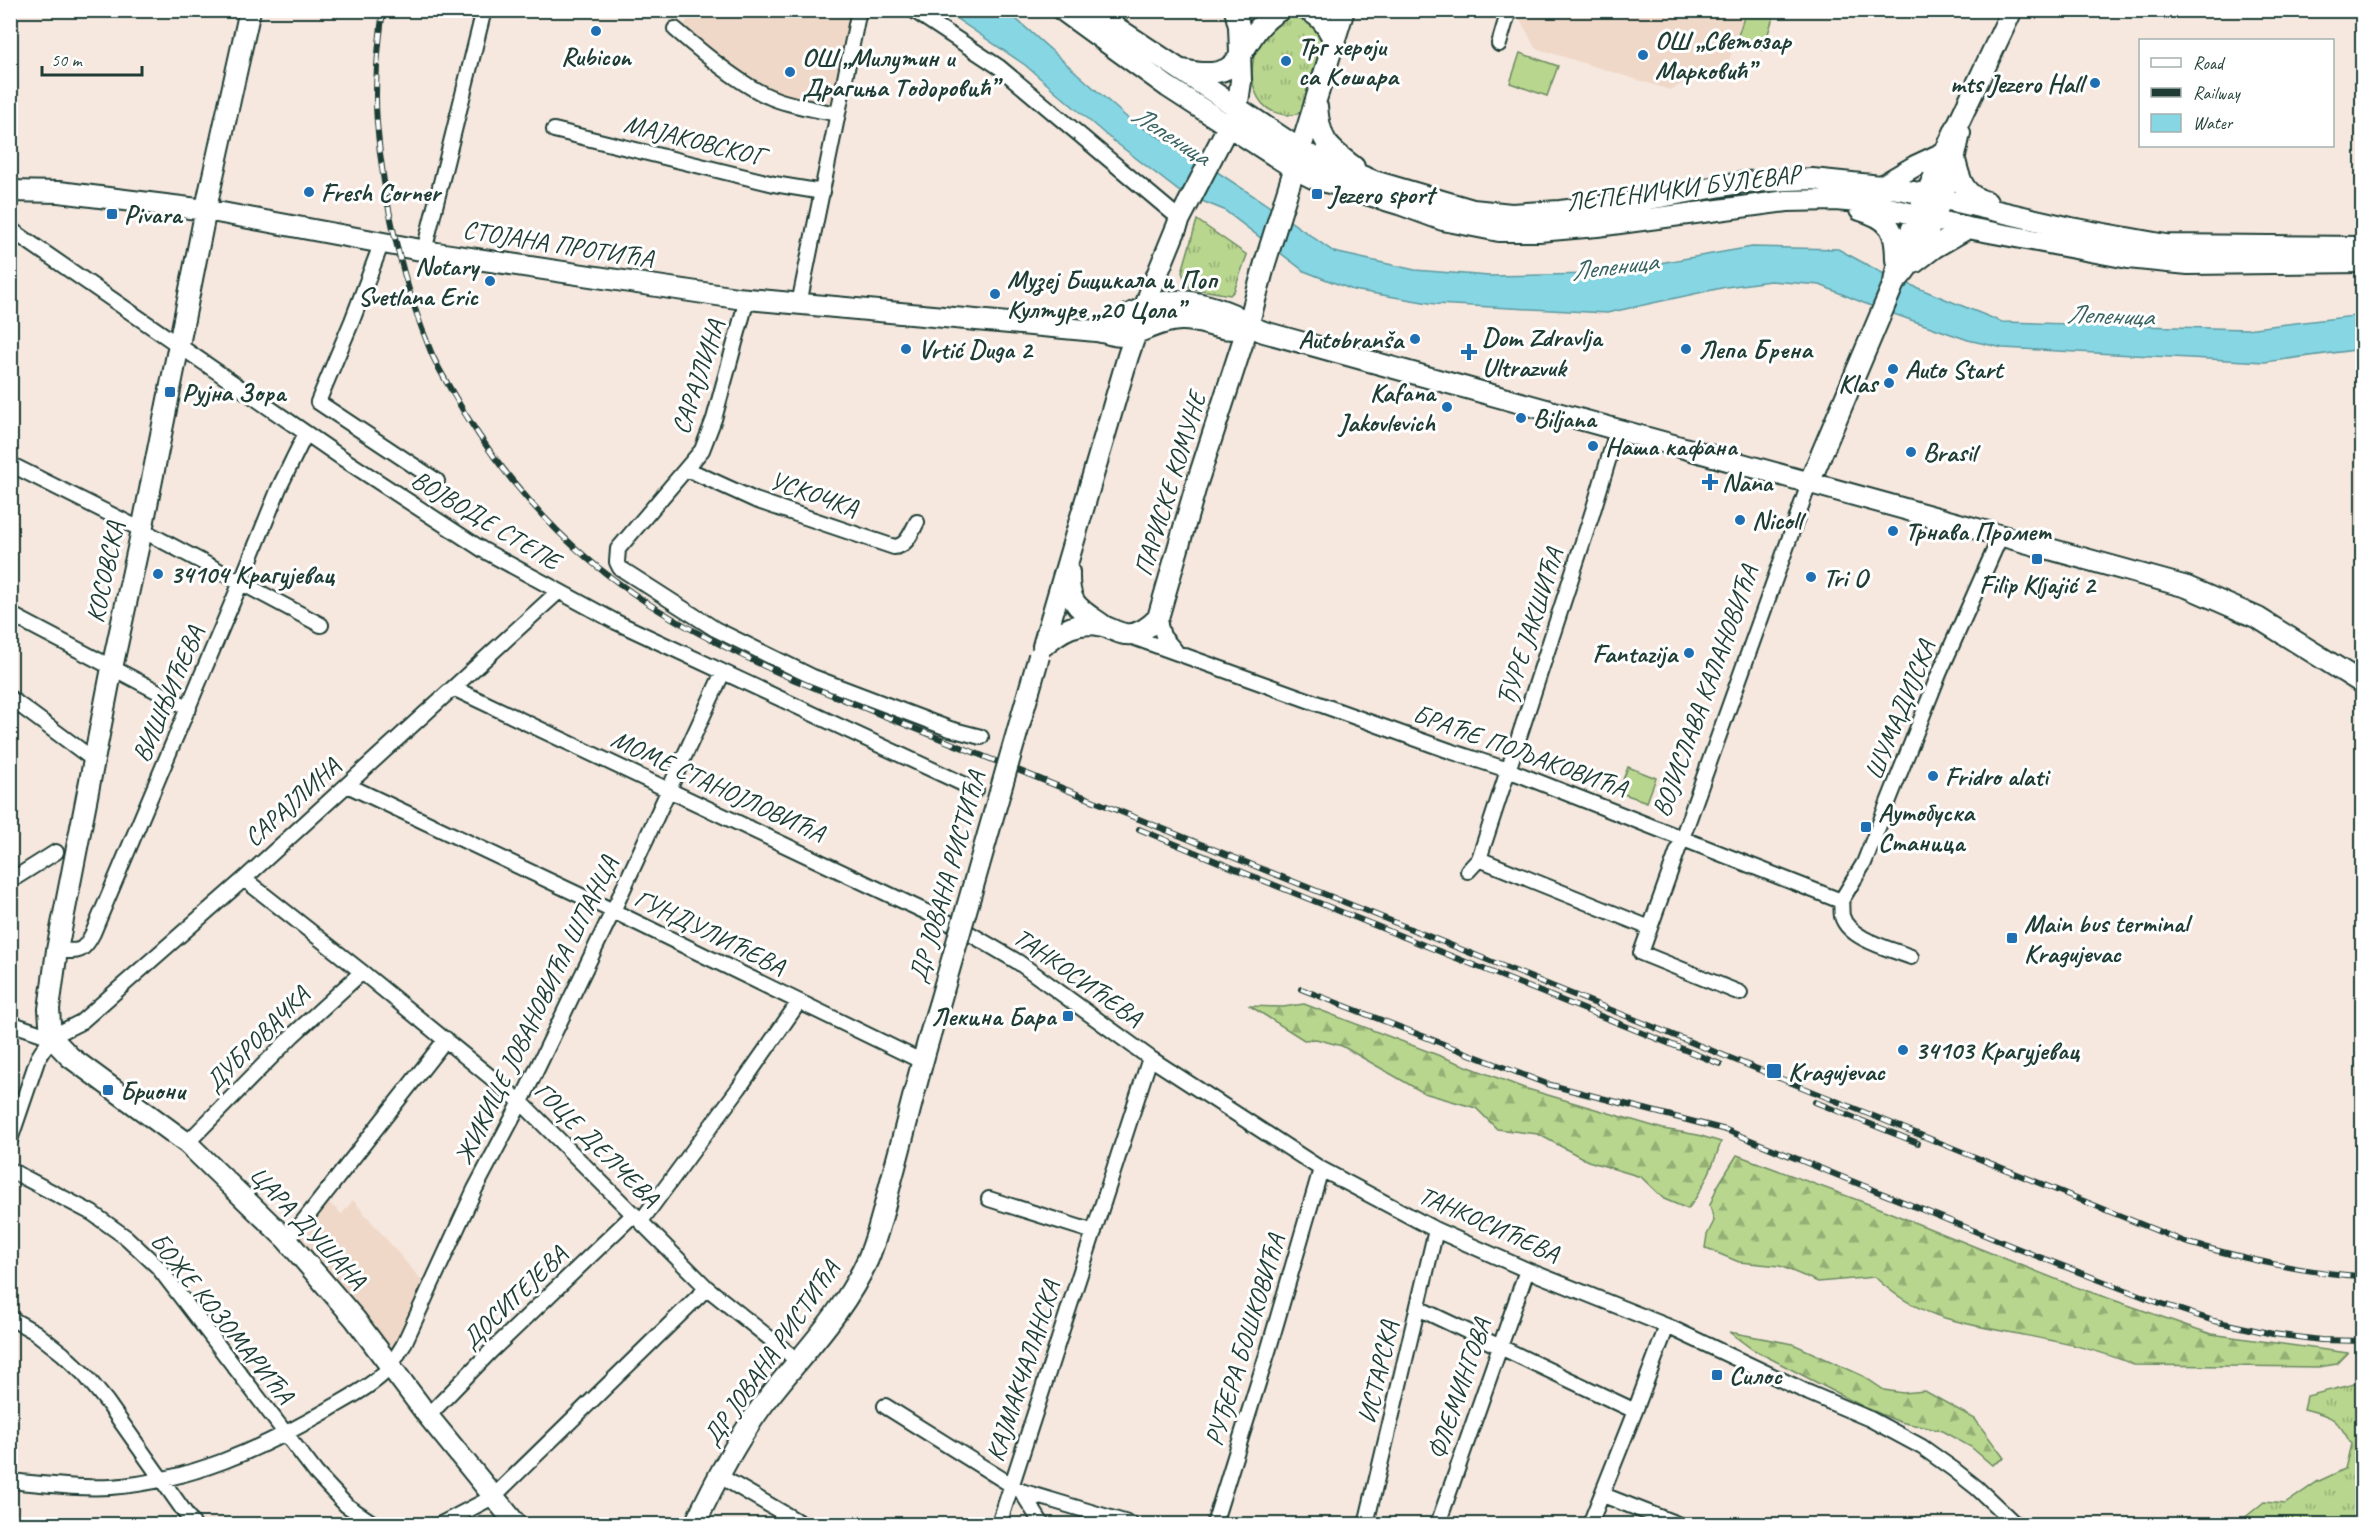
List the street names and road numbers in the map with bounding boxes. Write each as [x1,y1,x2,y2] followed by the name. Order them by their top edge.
[621,107,773,175] street label: МАЈАКОВСКОГ
[1564,157,1805,219] street label: ЛЕПЕНИЧКИ БУЛЕВАР
[461,213,657,276] street label: СТОЈАНА ПРОТИЋА
[664,315,732,438] street label: САРАЈЛИНА
[1126,384,1215,580] street label: ПАРИСКЕ КОМУНЕ
[405,463,569,579] street label: ВОЈВОДЕ СТЕПЕ
[765,464,863,525] street label: УСКОЧКА
[78,518,132,626] street label: КОСОВСКА
[1489,542,1572,710] street label: ЂУРЕ ЈАКШИЋА
[1644,559,1766,821] street label: ВОЈИСЛАВА КАЛАНОВИЋА
[125,620,212,767] street label: ВИШЊИЋЕВА
[1857,634,1944,784] street label: ШУМАДИЈСКА
[1408,697,1633,806] street label: БРАЋЕ ПОЉАКОВИЋА
[606,722,832,851] street label: МОМЕ СТАНОЈЛОВИЋА
[237,750,348,854] street label: САРАЈЛИНА
[901,766,993,986] street label: ДР ЈОВАНА РИСТИЋА
[447,849,626,1170] street label: ЖИКИЦЕ ЈОВАНОВИЋА ШПАНЦА
[629,881,792,983] street label: ГУНДУЛИЋЕВА
[1007,920,1150,1034] street label: ТАНКОСИЋЕВА
[197,978,318,1099] street label: ДУБРОВАЧКА
[527,1074,667,1214] street label: ГОЦЕ ДЕЛЧЕВА
[242,1158,374,1296] street label: ЦАРА ДУШАНА
[1414,1178,1565,1270] street label: ТАНКОСИЋЕВА
[143,1226,302,1412] street label: БОЖЕ КОЗОМАРИЋА
[1197,1229,1293,1450] street label: РУЂЕРА БОШКОВИЋА
[454,1238,575,1356] street label: ДОСИТЕЈЕВА
[695,1253,848,1452] street label: ДР ЈОВАНА РИСТИЋА
[978,1275,1068,1465] street label: КАЈМАКЧАЛАНСКА
[1420,1312,1499,1464] street label: ФЛЕМИНГОВА
[1350,1316,1406,1427] street label: ИСТАРСКА

